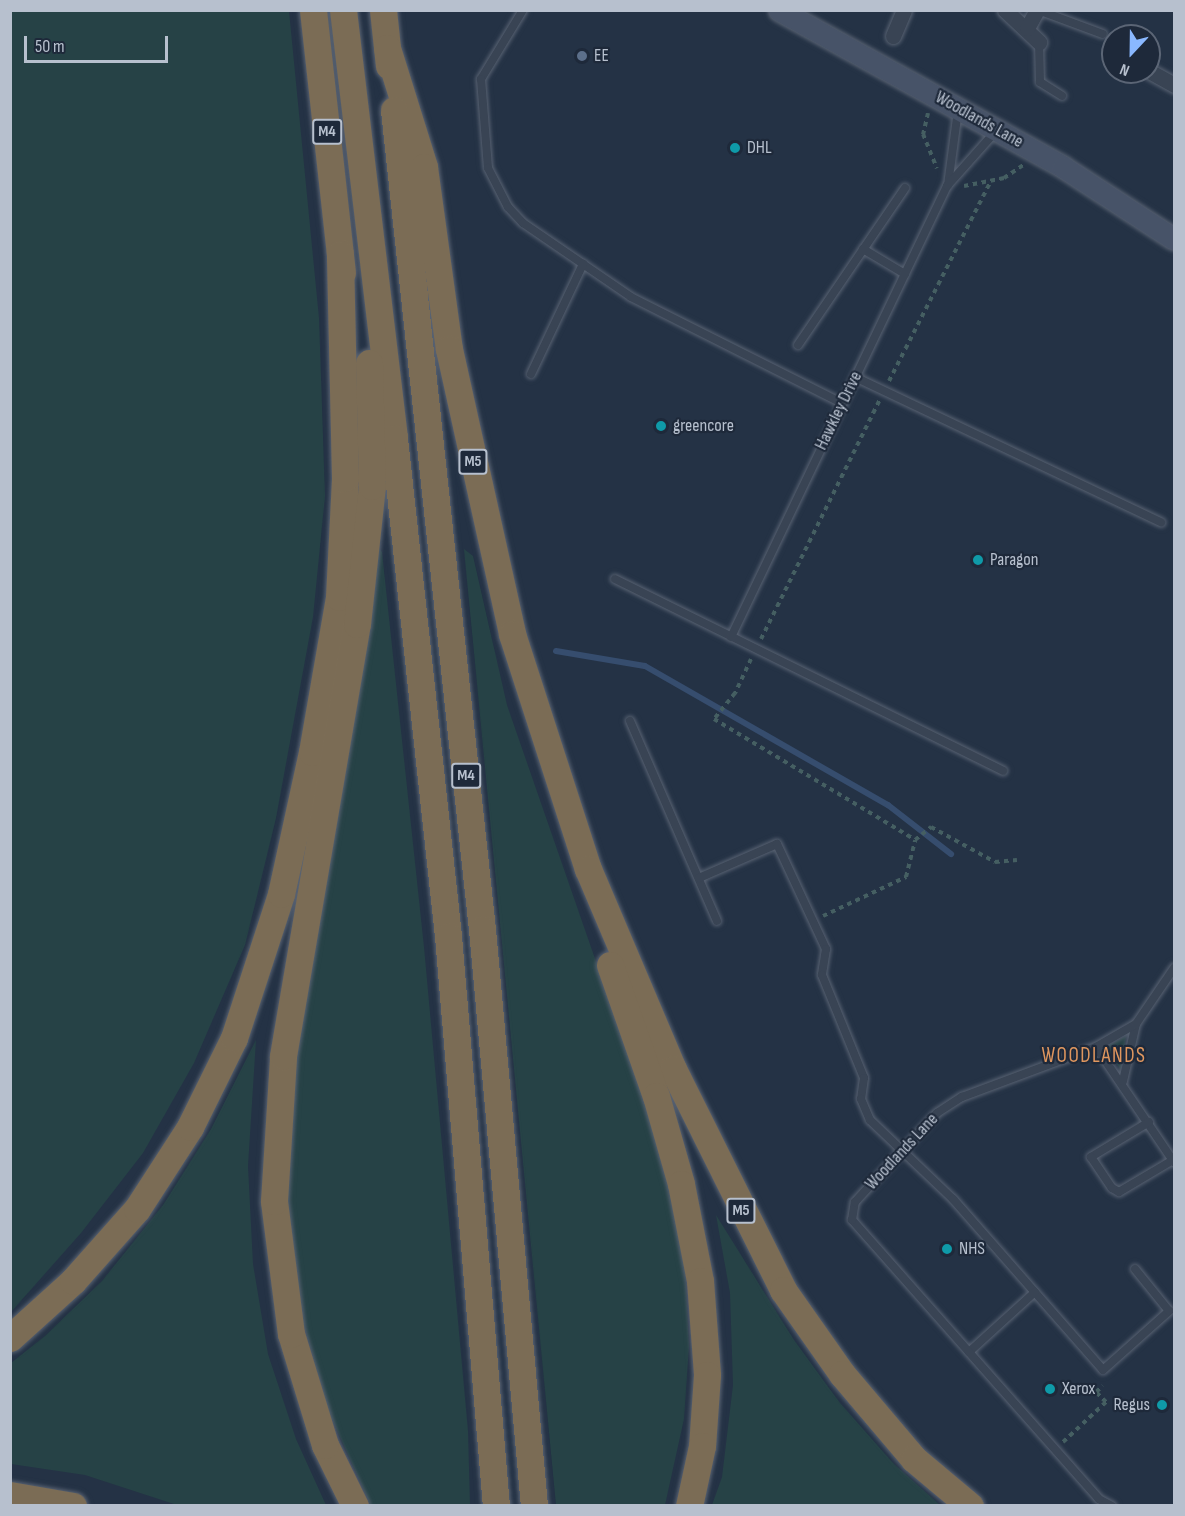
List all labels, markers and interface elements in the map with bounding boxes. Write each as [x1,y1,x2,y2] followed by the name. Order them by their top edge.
[27,24,171,62] scale bar
[1101,24,1161,84] north arrow
[35,36,65,57] text: 50 m
[594,45,609,67] place label: EE
[575,49,589,63] marker: EE
[1117,59,1132,80] text: N
[931,87,1027,153] street label: Woodlands Lane
[312,119,342,145] road number: M4
[747,137,772,159] place label: DHL
[728,141,742,155] marker: DHL
[811,368,867,454] street label: Hawkley Drive
[673,415,734,437] place label: greencore
[654,419,668,433] marker: greencore
[458,449,488,475] road number: M5
[990,549,1038,571] place label: Paragon
[971,553,985,567] marker: Paragon
[451,763,481,789] road number: M4
[1042,1043,1146,1069] district label: WOODLANDS
[861,1109,943,1195] street label: Woodlands Lane
[726,1198,756,1224] road number: M5
[959,1238,985,1260] place label: NHS
[940,1242,954,1256] marker: NHS
[1062,1378,1095,1400] place label: Xerox
[1043,1382,1057,1396] marker: Xerox
[1113,1394,1150,1416] place label: Regus
[1155,1398,1169,1412] marker: Regus

